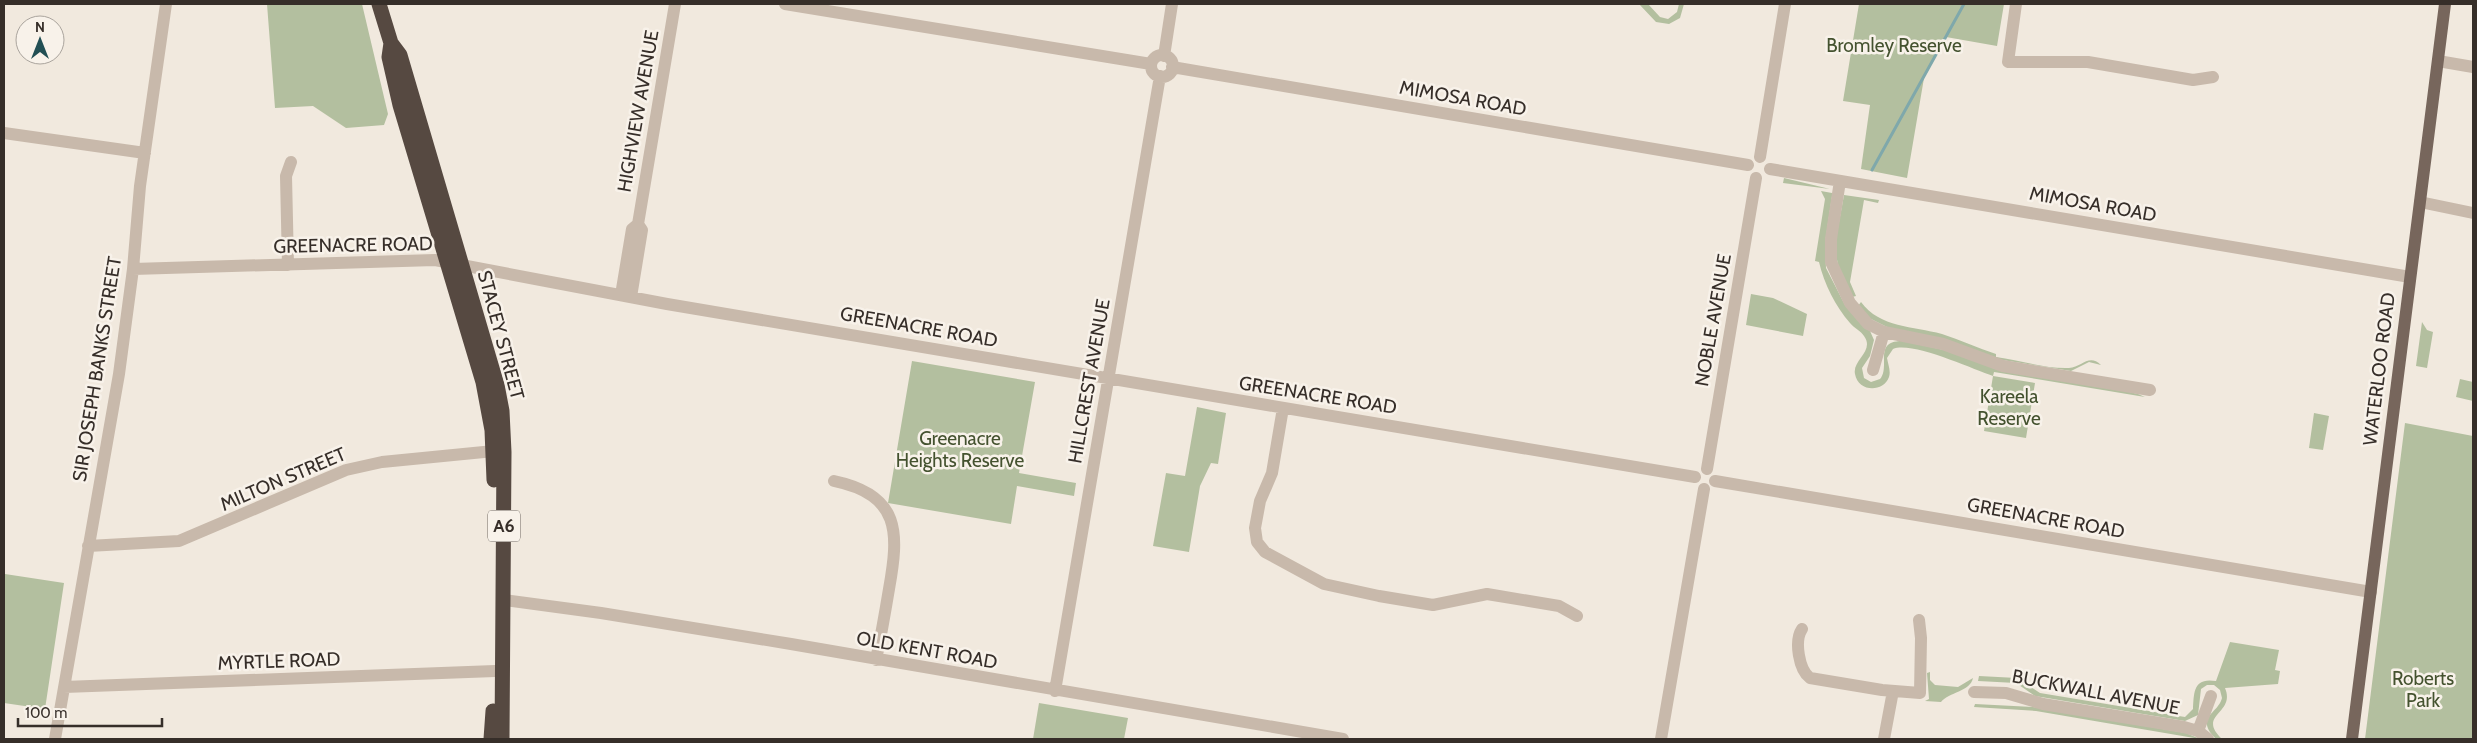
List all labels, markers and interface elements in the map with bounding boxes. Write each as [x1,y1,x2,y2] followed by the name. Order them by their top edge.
[15,15,65,65] north arrow
[35,18,45,36] text: N
[612,28,664,194] street label: HIGHVIEW AVENUE
[1826,34,1962,57] park label: Bromley Reserve
[1398,76,1528,121] street label: MIMOSA ROAD
[2028,182,2158,227] street label: MIMOSA ROAD
[273,232,433,258] street label: GREENACRE ROAD
[1690,252,1736,388] street label: NOBLE AVENUE
[68,255,126,483] street label: SIR JOSEPH BANKS STREET
[473,268,529,402] street label: STACEY STREET
[2358,291,2400,447] street label: WATERLOO ROAD
[1063,297,1115,465] street label: HILLCREST AVENUE
[838,302,1000,352] street label: GREENACRE ROAD
[1237,371,1399,419] street label: GREENACRE ROAD
[1977,385,2041,430] park label: Kareela Reserve
[896,427,1024,472] park label: Greenacre Heights Reserve
[217,442,349,516] street label: MILTON STREET
[1965,493,2127,543] street label: GREENACRE ROAD
[488,511,520,542] road number: A6
[855,626,999,674] street label: OLD KENT ROAD
[217,647,341,675] street label: MYRTLE ROAD
[2010,664,2182,720] street label: BUCKWALL AVENUE
[2392,667,2454,712] park label: Roberts Park
[18,696,161,728] scale bar
[25,704,67,722] text: 100 m

